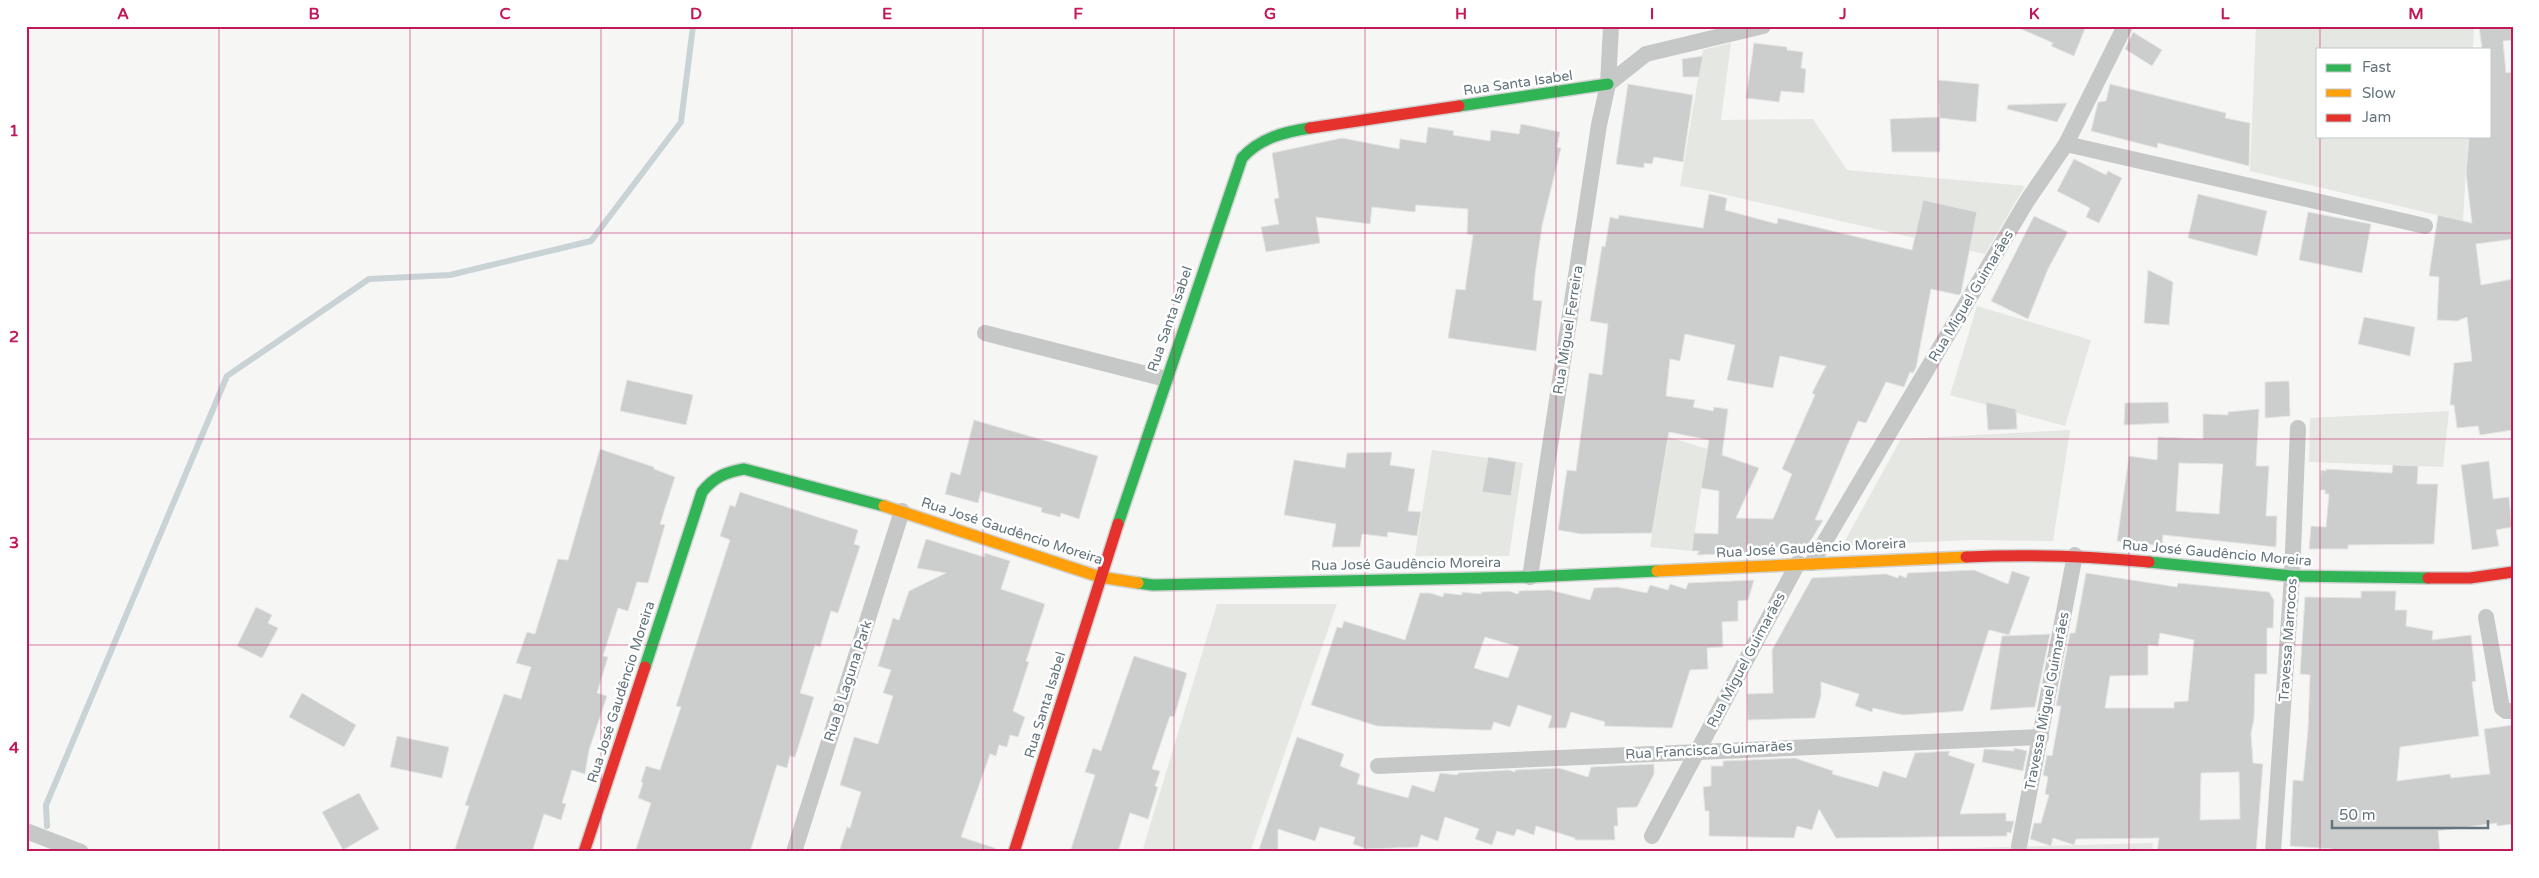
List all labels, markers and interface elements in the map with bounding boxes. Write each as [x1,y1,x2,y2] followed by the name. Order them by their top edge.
[117,4,129,24] text: A
[308,4,320,24] text: B
[499,4,511,24] text: C
[690,4,702,24] text: D
[882,4,892,24] text: E
[1073,4,1083,24] text: F
[1264,4,1276,24] text: G
[1455,4,1467,24] text: H
[1650,4,1654,24] text: I
[1838,4,1847,24] text: J
[2029,4,2040,24] text: K
[2220,4,2230,24] text: L
[2408,4,2424,24] text: M
[2316,48,2492,138] legend
[2362,58,2392,76] text: Fast
[1462,67,1574,99] street label: Rua Santa Isabel
[2362,84,2396,102] text: Slow
[2362,108,2391,126] text: Jam
[9,121,19,141] text: 1
[1925,227,2017,365] street label: Rua Miguel Guimarães
[1144,264,1196,374] street label: Rua Santa Isabel
[1549,264,1587,396] street label: Rua Miguel Ferreira
[9,327,19,347] text: 2
[919,494,1105,568] street label: Rua José Gaudêncio Moreira
[9,533,19,553] text: 3
[1716,535,1906,561] street label: Rua José Gaudêncio Moreira
[2121,536,2313,570] street label: Rua José Gaudêncio Moreira
[1311,554,1501,574] street label: Rua José Gaudêncio Moreira
[2275,577,2301,702] street label: Travessa Marrocos
[1703,589,1789,730] street label: Rua Miguel Guimarães
[584,599,658,785] street label: Rua José Gaudêncio Moreira
[2021,610,2073,792] street label: Travessa Miguel Guimarães
[820,618,876,744] street label: Rua B Laguna Park
[1021,650,1069,760] street label: Rua Santa Isabel
[1625,737,1793,763] street label: Rua Francisca Guimarães
[9,738,19,758] text: 4
[2332,798,2488,830] scale bar
[2339,806,2376,824] text: 50 m

